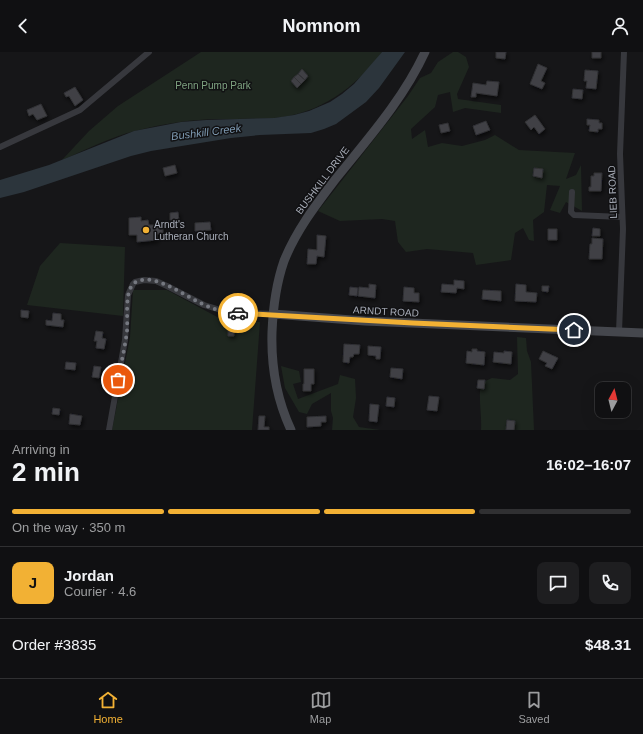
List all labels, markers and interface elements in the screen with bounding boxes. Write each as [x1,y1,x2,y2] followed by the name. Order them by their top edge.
[12,15,34,37] icon: back
[609,15,631,37] icon: person
[283,16,361,36] text: Nomnom
[175,80,252,91] park label: Penn Pump Park
[170,122,242,142] water label: Bushkill Creek
[294,144,351,216] street label: BUSHKILL DRIVE
[606,165,619,219] street label: LIEB ROAD
[154,219,229,242] place label: Arndt's Lutheran Church
[141,225,151,235] marker: Arndt's Lutheran Church
[218,293,258,333] courier
[227,302,249,324] icon: car
[353,304,419,319] street label: ARNDT ROAD
[557,313,591,347] pin
[563,319,585,341] icon: home
[101,363,135,397] pin
[107,369,129,391] icon: bag
[595,382,631,418] north arrow
[595,382,631,418] map controls
[12,442,70,457] text: Arriving in
[546,456,631,473] text: 16:02–16:07
[12,457,80,487] text: 2 min
[12,520,125,535] text: On the way · 350 m
[537,562,579,604] button: chat
[589,562,631,604] button: phone
[64,567,114,584] text: Jordan
[29,574,37,591] text: J
[64,584,136,599] text: Courier · 4.6
[12,636,96,653] text: Order #3835
[585,636,631,653] text: $48.31
[93,689,123,725] tab: Home
[310,689,332,725] tab: Map
[518,689,550,725] tab: Saved

